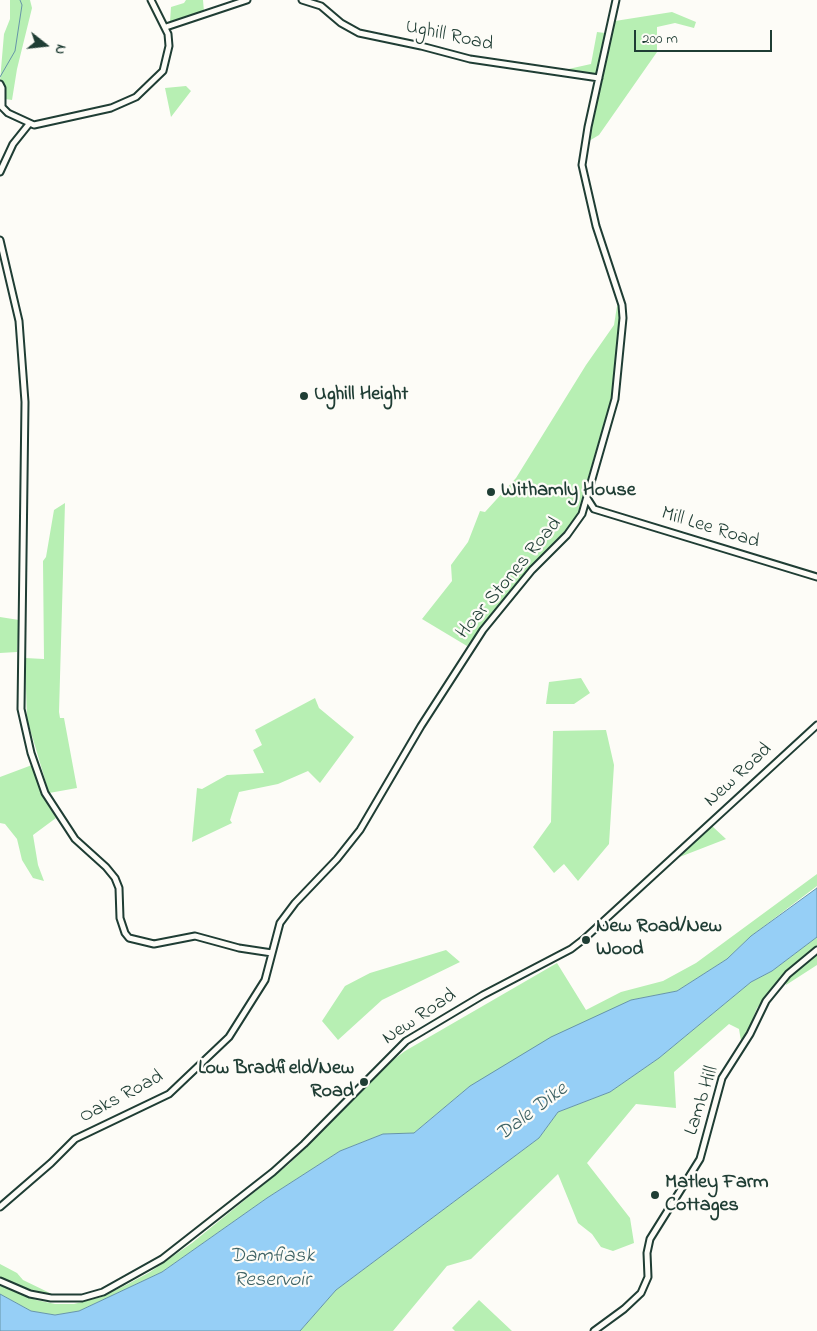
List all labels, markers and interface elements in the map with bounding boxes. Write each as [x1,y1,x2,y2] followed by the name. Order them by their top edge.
[403,16,495,58] street label: Ughill Road
[20,20,70,70] north arrow
[637,20,774,52] scale bar
[642,28,678,50] text: 200 m
[49,42,71,57] text: N
[314,384,408,408] place label: Ughill Height
[298,390,310,402] marker: Ughill Height
[501,480,636,504] place label: Withamly House
[485,486,497,498] marker: Withamly House
[658,503,762,555] street label: Mill Lee Road
[452,513,568,645] street label: Hoar Stones Road
[700,739,778,813] street label: New Road
[596,916,722,963] place label: New Road/New Wood
[580,934,592,946] marker: New Road/New Wood
[378,985,462,1051] street label: New Road
[198,1058,354,1105] place label: Low Bradfield/New Road
[681,1063,725,1139] street label: Lamb Hill
[76,1066,168,1130] street label: Oaks Road
[358,1076,370,1088] marker: Low Bradfield/New Road
[492,1078,574,1148] water label: Dale Dike
[665,1172,769,1219] place label: Matley Farm Cottages
[649,1189,661,1201] marker: Matley Farm Cottages
[230,1245,314,1295] water label: Damflask Reservoir

